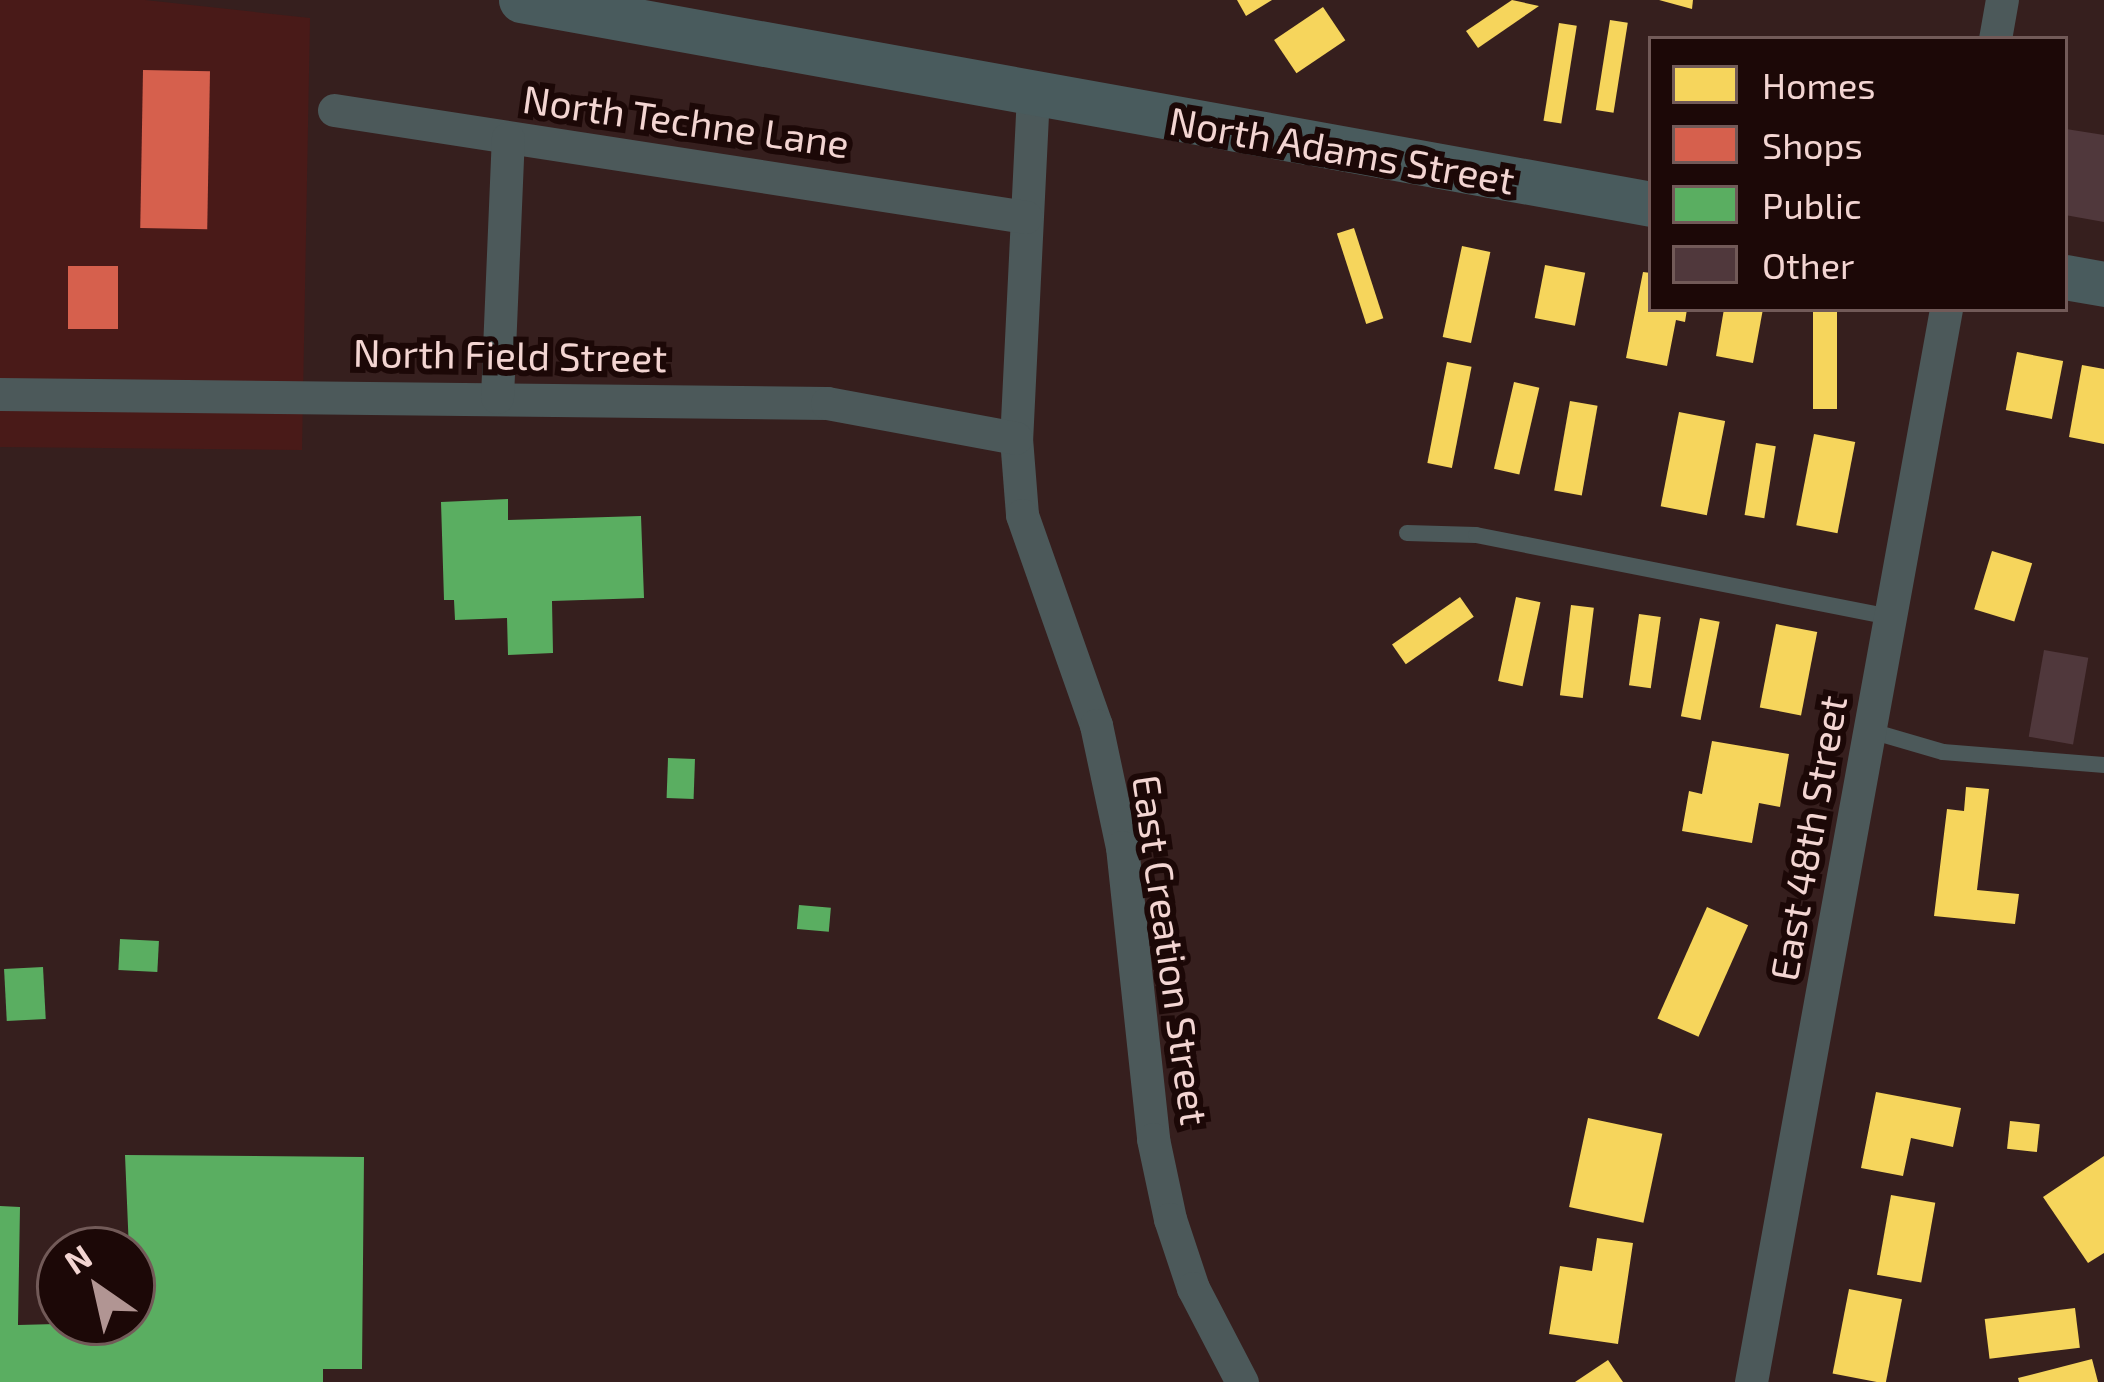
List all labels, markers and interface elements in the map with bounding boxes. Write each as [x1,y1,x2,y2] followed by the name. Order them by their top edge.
[1648,36,2068,312] legend
[1762,63,1876,106] text: Homes
[519,75,853,167] street label: North Techne Lane
[1165,97,1519,203] street label: North Adams Street
[1762,123,1863,166] text: Shops
[1762,183,1862,226] text: Public
[1762,243,1854,286] text: Other
[353,329,667,381] street label: North Field Street
[1760,692,1856,984] street label: East 48th Street
[1123,772,1219,1128] street label: East Creation Street
[36,1226,156,1346] north arrow
[56,1235,99,1282] text: N

